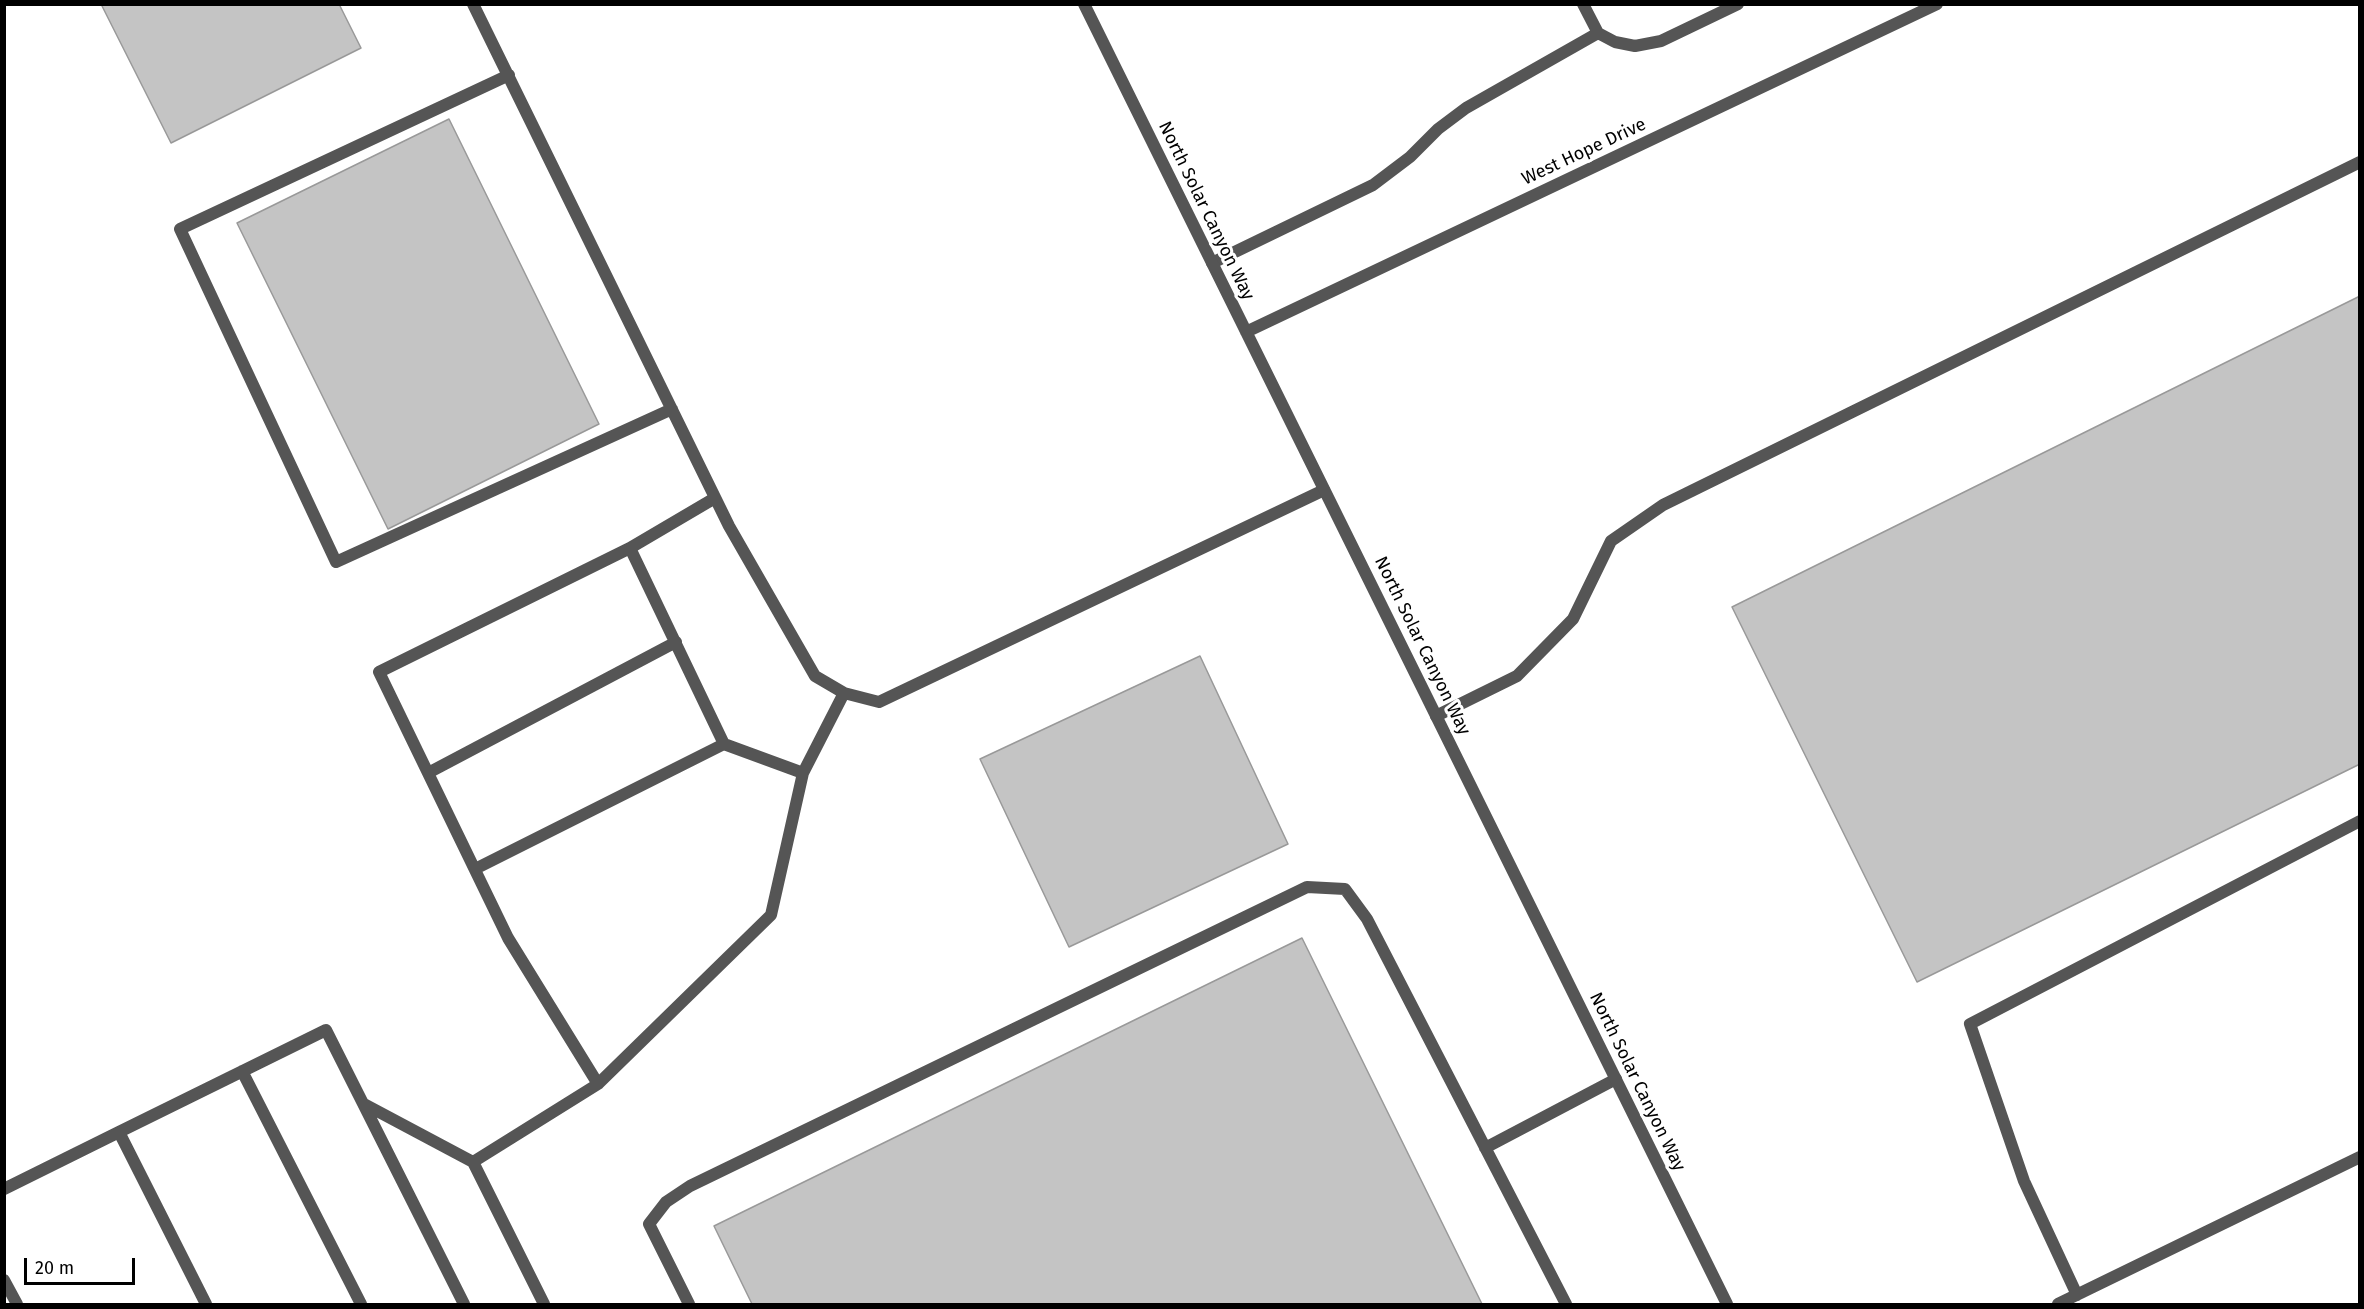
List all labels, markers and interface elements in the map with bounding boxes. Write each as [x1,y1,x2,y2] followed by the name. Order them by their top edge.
[1519,114,1649,190] street label: West Hope Drive
[1153,118,1259,304] street label: North Solar Canyon Way
[1369,553,1475,739] street label: North Solar Canyon Way
[1584,989,1690,1175] street label: North Solar Canyon Way
[27,1246,138,1284] scale bar
[35,1257,74,1279] text: 20 m

